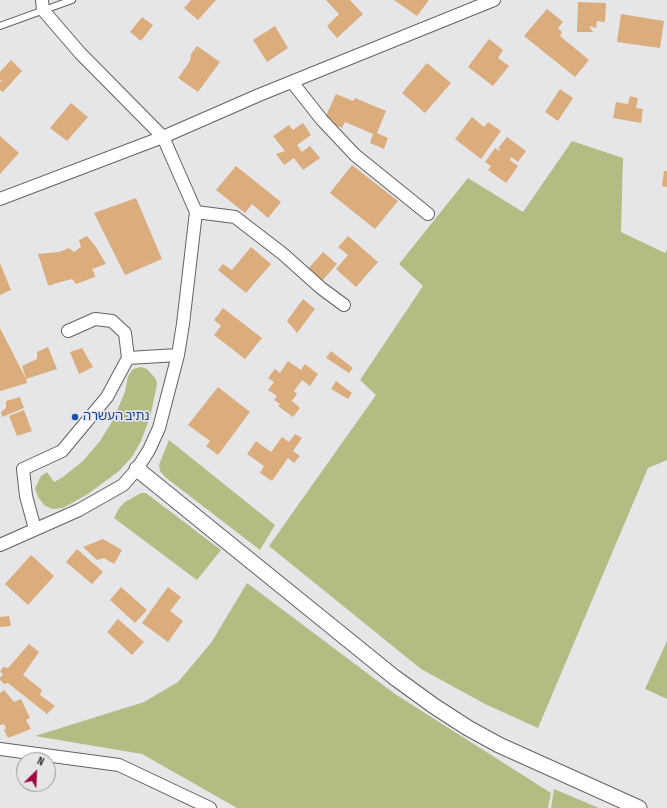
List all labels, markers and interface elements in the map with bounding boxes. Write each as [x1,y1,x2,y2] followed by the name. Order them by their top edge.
[83,409,149,425] place label: נתיב העשרה
[70,412,80,422] marker: נתיב העשרה
[16,752,56,792] north arrow
[35,754,46,769] text: N

